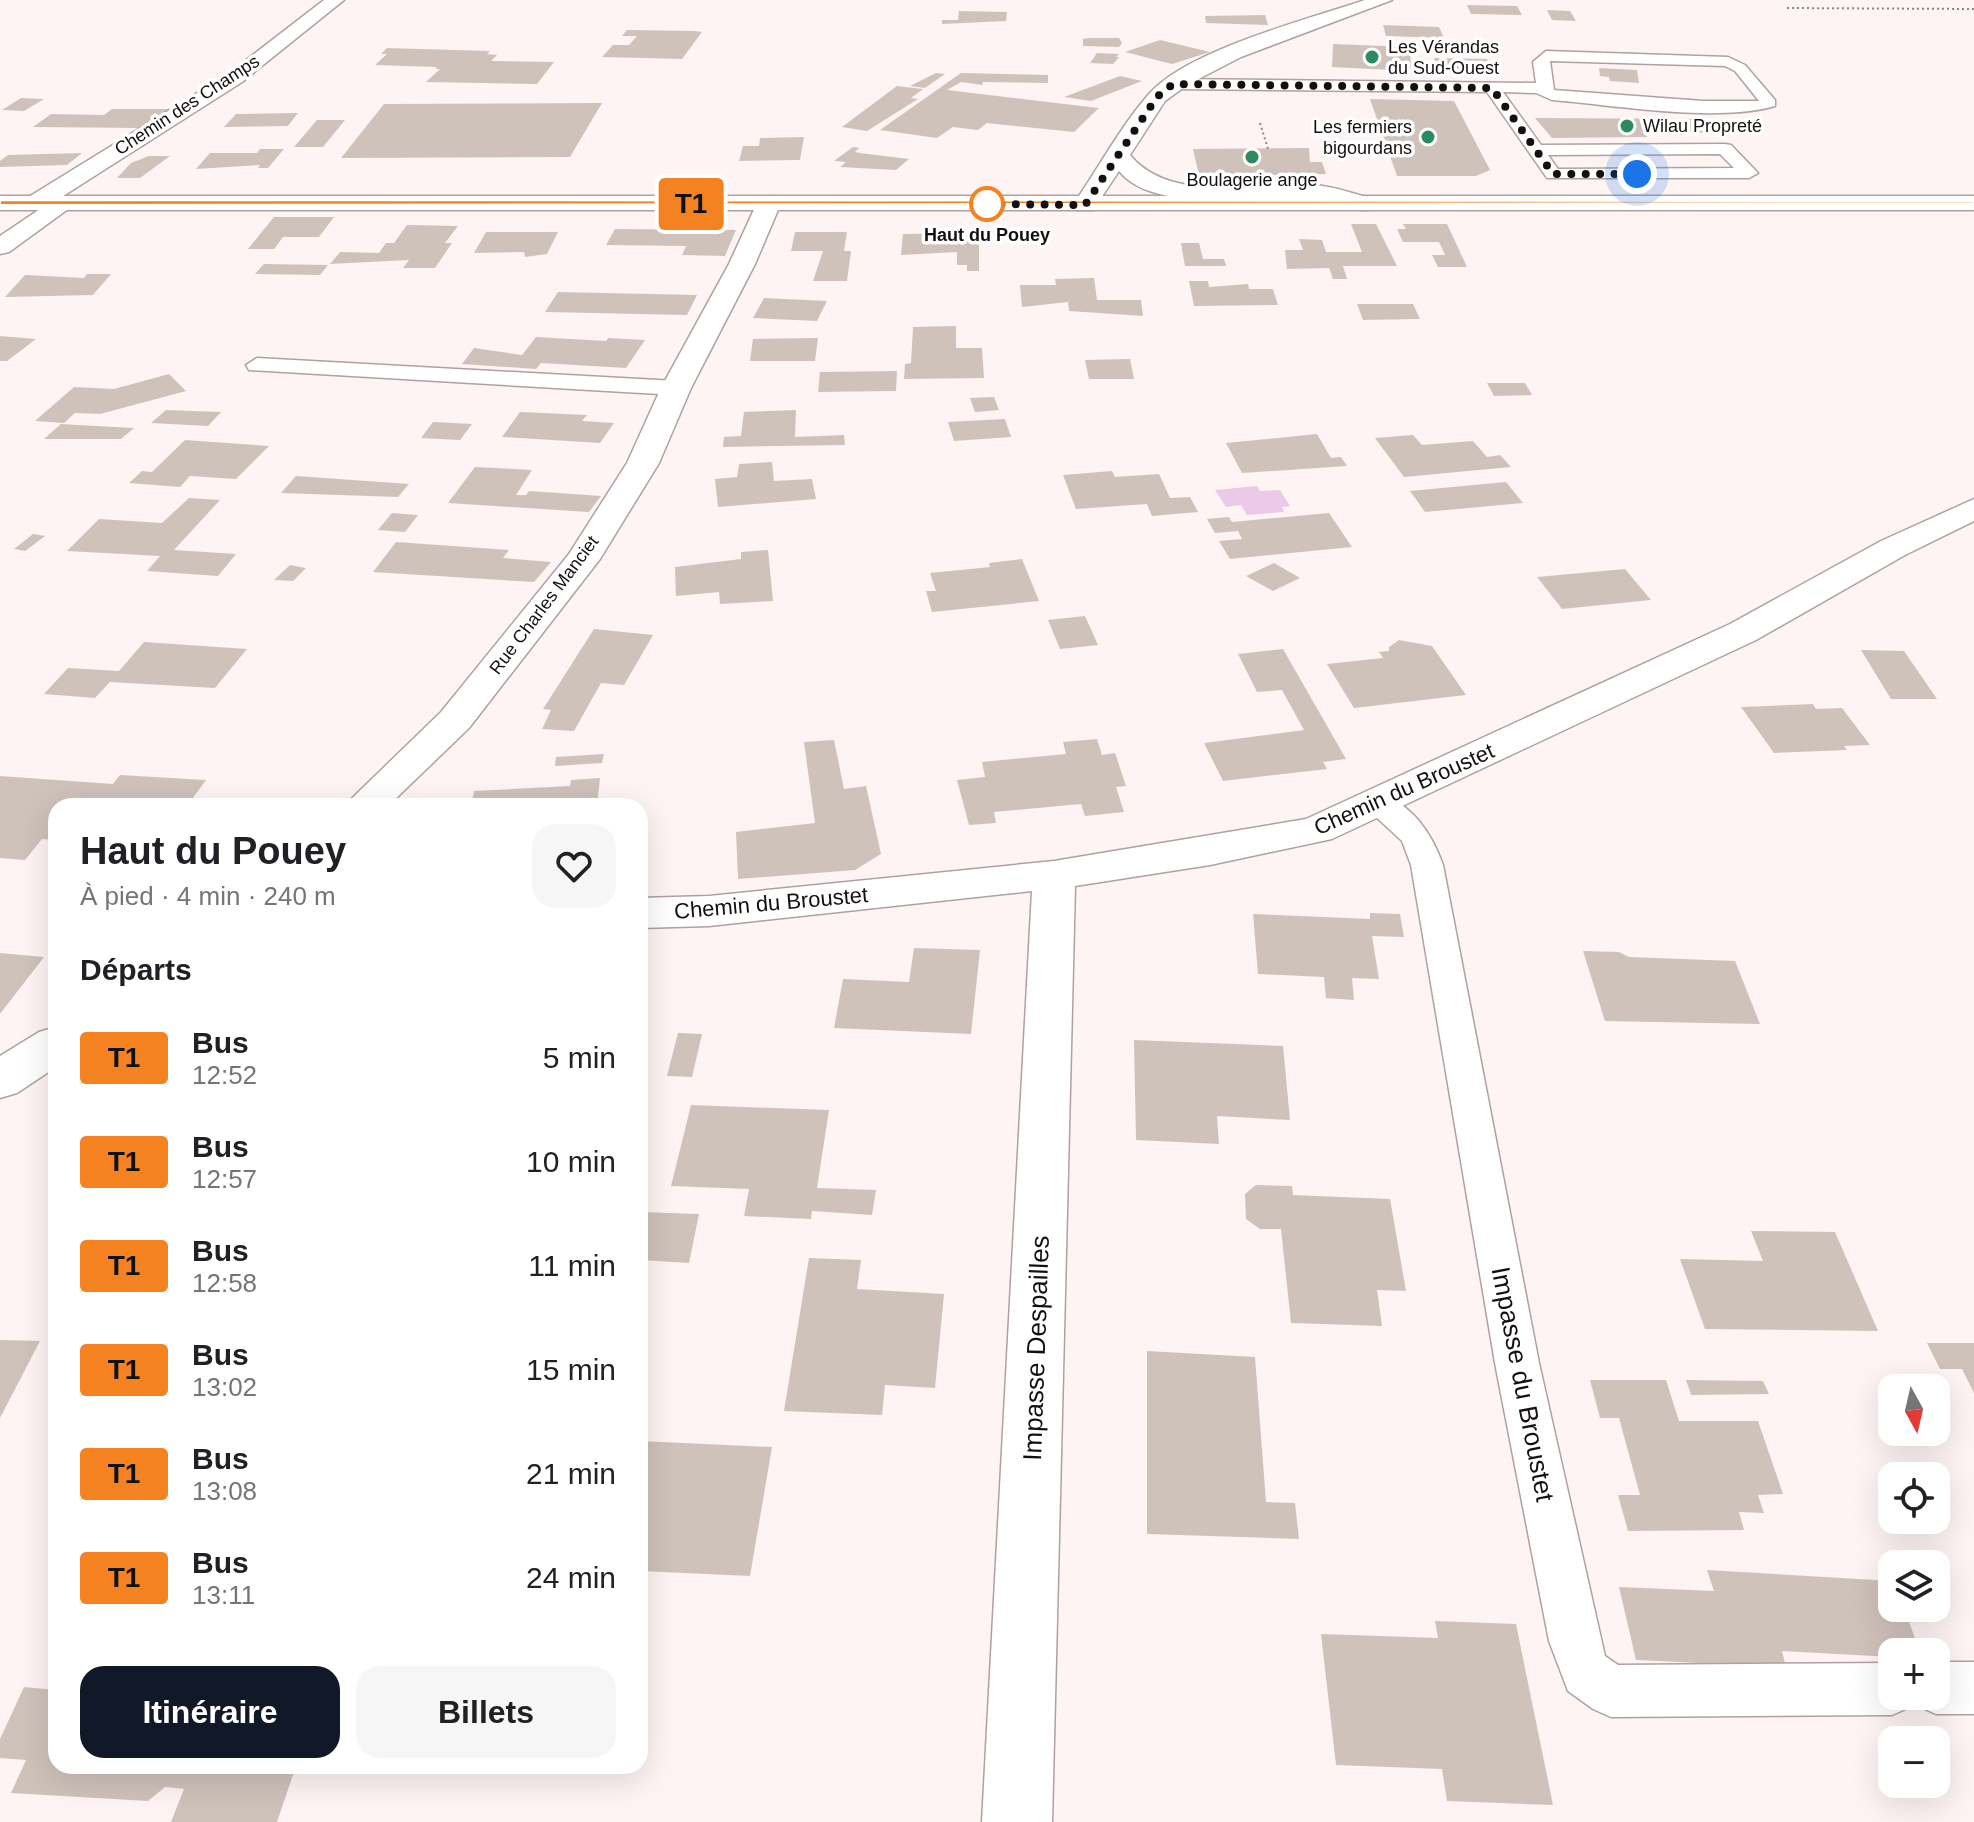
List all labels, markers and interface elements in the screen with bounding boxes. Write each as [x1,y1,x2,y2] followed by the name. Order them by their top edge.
[1388,37,1499,78] place label: Les Vérandas du Sud-Ouest
[1363,48,1381,66] marker: Les Vérandas du Sud-Ouest
[111,51,263,159] street label: Chemin des Champs
[1643,116,1762,136] place label: Wilau Propreté
[1313,117,1412,158] place label: Les fermiers bigourdans
[1618,117,1636,135] marker: Wilau Propreté
[1419,128,1437,146] marker: Les fermiers bigourdans
[1243,148,1261,166] marker: Boulagerie ange
[1617,154,1657,194] your location
[1186,170,1318,190] place label: Boulagerie ange
[655,178,727,230] line badge: T1
[970,187,1004,221] marker: Haut du Pouey
[675,188,707,219] text: T1
[924,225,1050,245] place label: Haut du Pouey
[485,532,603,678] street label: Rue Charles Manciet
[1310,738,1498,840] street label: Chemin du Broustet
[532,824,616,908] button: heart
[80,830,346,872] text: Haut du Pouey
[80,881,336,911] text: À pied · 4 min · 240 m
[673,882,869,924] street label: Chemin du Broustet
[80,953,192,986] text: Départs
[192,1026,249,1059] text: Bus
[543,1041,616,1074] text: 5 min
[108,1042,140,1073] text: T1
[192,1060,257,1090] text: 12:52
[192,1130,249,1163] text: Bus
[526,1145,616,1178] text: 10 min
[108,1146,140,1177] text: T1
[192,1164,257,1194] text: 12:57
[192,1234,249,1267] text: Bus
[1017,1235,1055,1461] street label: Impasse Despailles
[528,1249,616,1282] text: 11 min
[108,1250,140,1281] text: T1
[1486,1264,1561,1505] street label: Impasse du Broustet
[192,1268,257,1298] text: 12:58
[192,1338,249,1371] text: Bus
[526,1353,616,1386] text: 15 min
[108,1354,140,1385] text: T1
[192,1372,257,1402] text: 13:02
[1878,1374,1950,1446] north arrow
[1878,1374,1950,1798] map controls
[192,1442,249,1475] text: Bus
[526,1457,616,1490] text: 21 min
[108,1458,140,1489] text: T1
[1878,1462,1950,1534] button: locate
[192,1476,257,1506] text: 13:08
[192,1546,249,1579] text: Bus
[1878,1550,1950,1622] button: layers
[526,1561,616,1594] text: 24 min
[108,1562,140,1593] text: T1
[192,1580,255,1610] text: 13:11
[1878,1638,1950,1710] button: +
[80,1666,340,1758] button: Itinéraire
[356,1666,616,1758] button: Billets
[1878,1726,1950,1798] button: −

